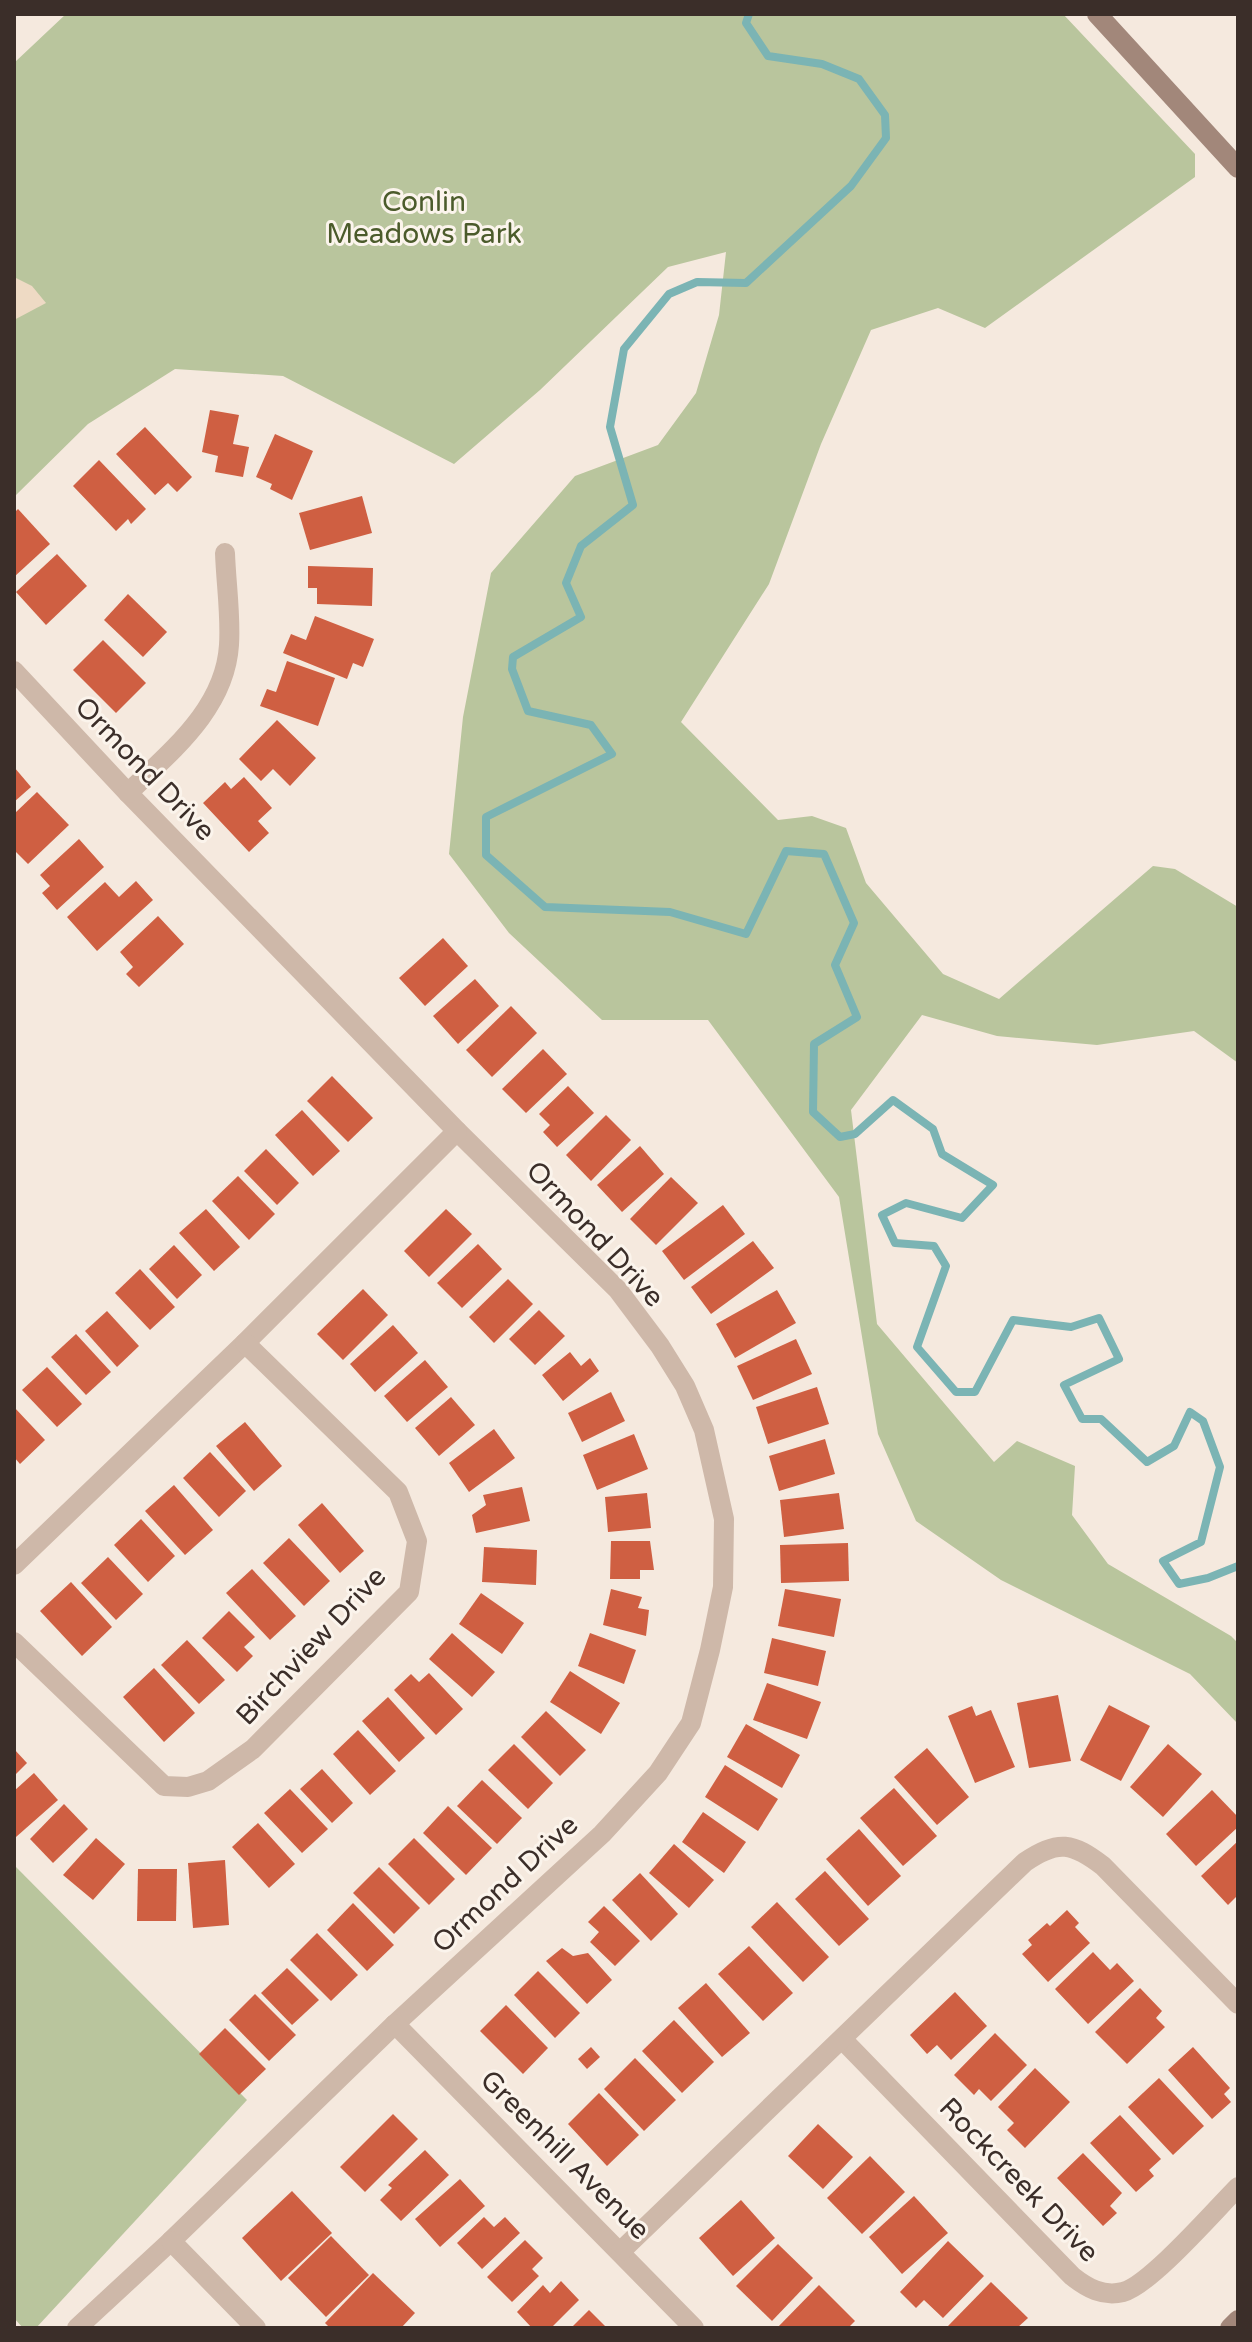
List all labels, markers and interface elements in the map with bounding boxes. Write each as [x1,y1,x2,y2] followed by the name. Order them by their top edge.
[326,185,522,251] park label: Conlin Meadows Park
[68,690,222,848] street label: Ormond Drive
[519,1154,671,1314] street label: Ormond Drive
[229,1560,393,1732] street label: Birchview Drive
[425,1808,585,1960] street label: Ormond Drive
[473,2063,657,2247] street label: Greenhill Avenue
[932,2091,1106,2269] street label: Rockcreek Drive

